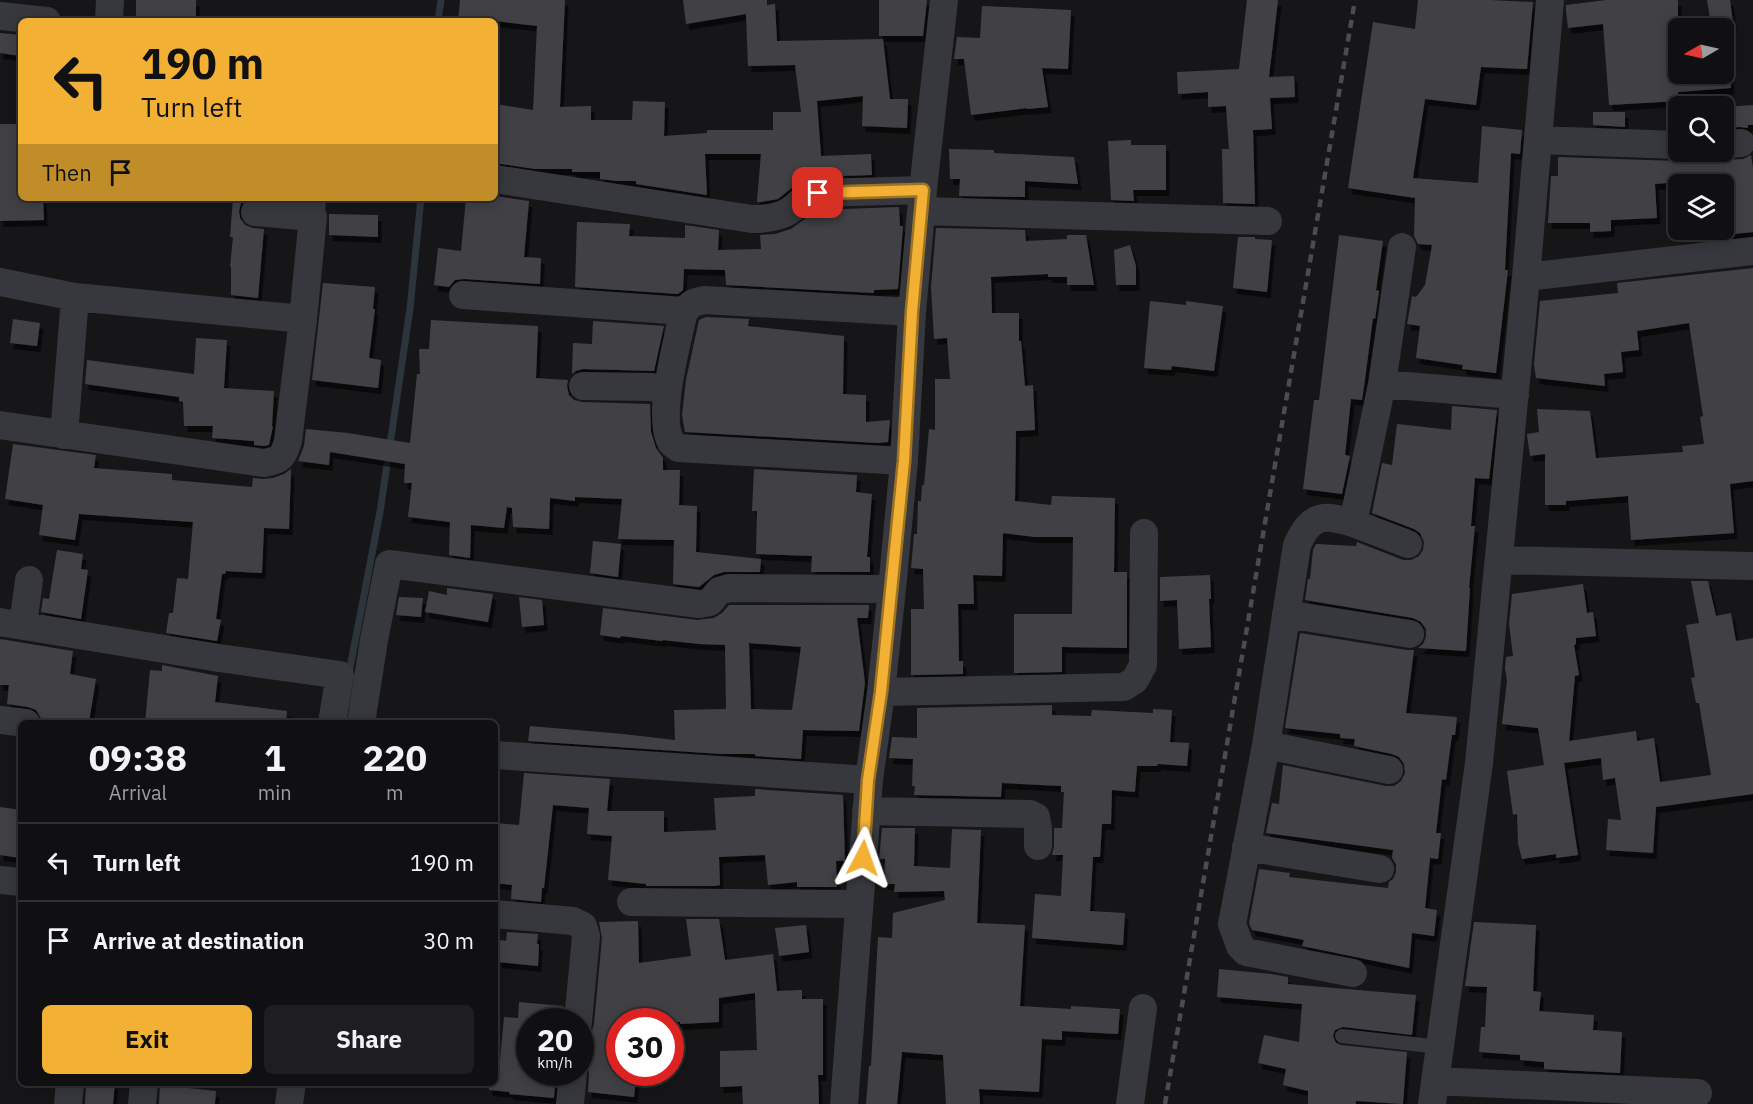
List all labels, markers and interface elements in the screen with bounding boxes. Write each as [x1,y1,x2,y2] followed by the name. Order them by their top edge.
[1668,18,1734,84] north arrow
[1668,18,1734,240] map controls
[141,36,264,91] text: 190 m
[42,42,120,120] icon: left
[141,89,242,124] text: Turn left
[1668,96,1734,162] button: search
[104,156,137,189] icon: arrive
[42,158,92,187] text: Then
[792,167,843,218] pin
[1668,174,1734,240] button: layers
[801,176,834,209] icon: arrive
[89,734,187,781] text: 09:38
[264,734,286,781] text: 1
[362,734,427,781] text: 220
[109,779,167,806] text: Arrival
[258,779,292,806] text: min
[386,779,404,806] text: m
[831,826,895,890] position arrow
[42,846,75,879] icon: left
[93,848,181,877] text: Turn left
[410,848,474,877] text: 190 m
[42,924,75,957] icon: arrive
[93,926,304,955] text: Arrive at destination
[423,926,474,955] text: 30 m
[42,1005,252,1074] button: Exit
[264,1005,474,1074] button: Share
[606,1008,684,1086] speed limit sign: 30
[537,1020,573,1059] text: 20
[537,1053,573,1072] text: km/h

